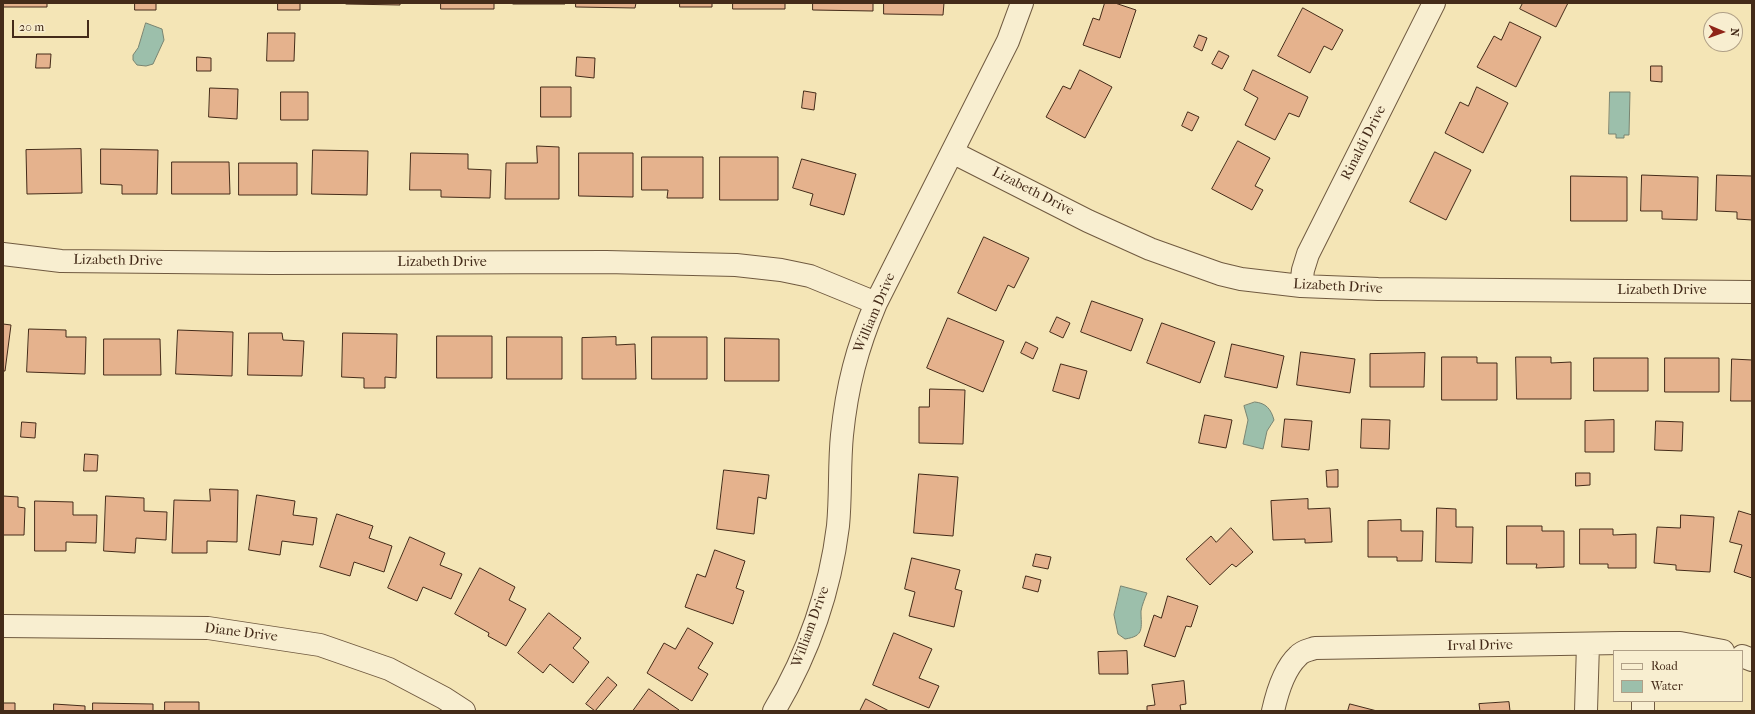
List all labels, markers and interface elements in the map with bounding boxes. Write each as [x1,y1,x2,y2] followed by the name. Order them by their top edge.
[14,12,91,38] scale bar
[1703,12,1743,52] north arrow
[19,20,44,34] text: 20 m
[1728,28,1741,37] text: N
[1338,103,1390,183] street label: Rinaldi Drive
[989,164,1077,220] street label: Lizabeth Drive
[73,252,163,270] street label: Lizabeth Drive
[397,255,487,271] street label: Lizabeth Drive
[851,271,899,355] street label: William Drive
[1293,276,1383,298] street label: Lizabeth Drive
[1617,283,1707,299] street label: Lizabeth Drive
[789,584,833,670] street label: William Drive
[204,620,278,646] street label: Diane Drive
[1447,637,1513,655] street label: Irval Drive
[1613,650,1743,702] legend
[1651,659,1678,673] text: Road
[1651,679,1683,693] text: Water

